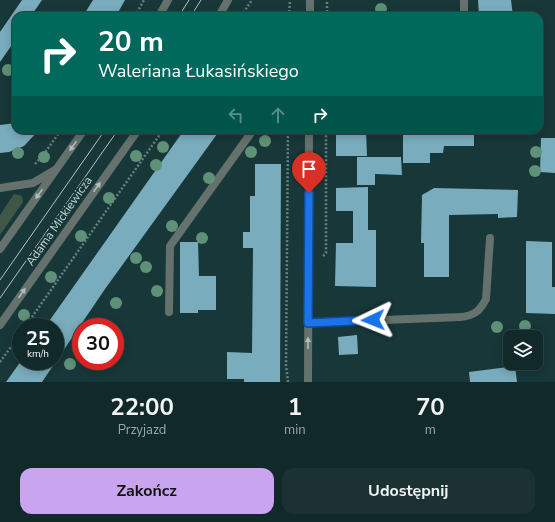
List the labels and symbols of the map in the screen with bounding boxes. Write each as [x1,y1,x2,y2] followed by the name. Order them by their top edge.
[69,141,77,151] one-way arrow
[292,152,326,193] pin
[22,173,96,269] street label: Adama Mickiewicza
[93,182,101,192] one-way arrow
[35,188,43,199] one-way arrow
[18,288,26,298] one-way arrow
[352,299,394,341] position arrow
[72,318,124,370] speed limit sign: 30
[305,336,311,349] one-way arrow

